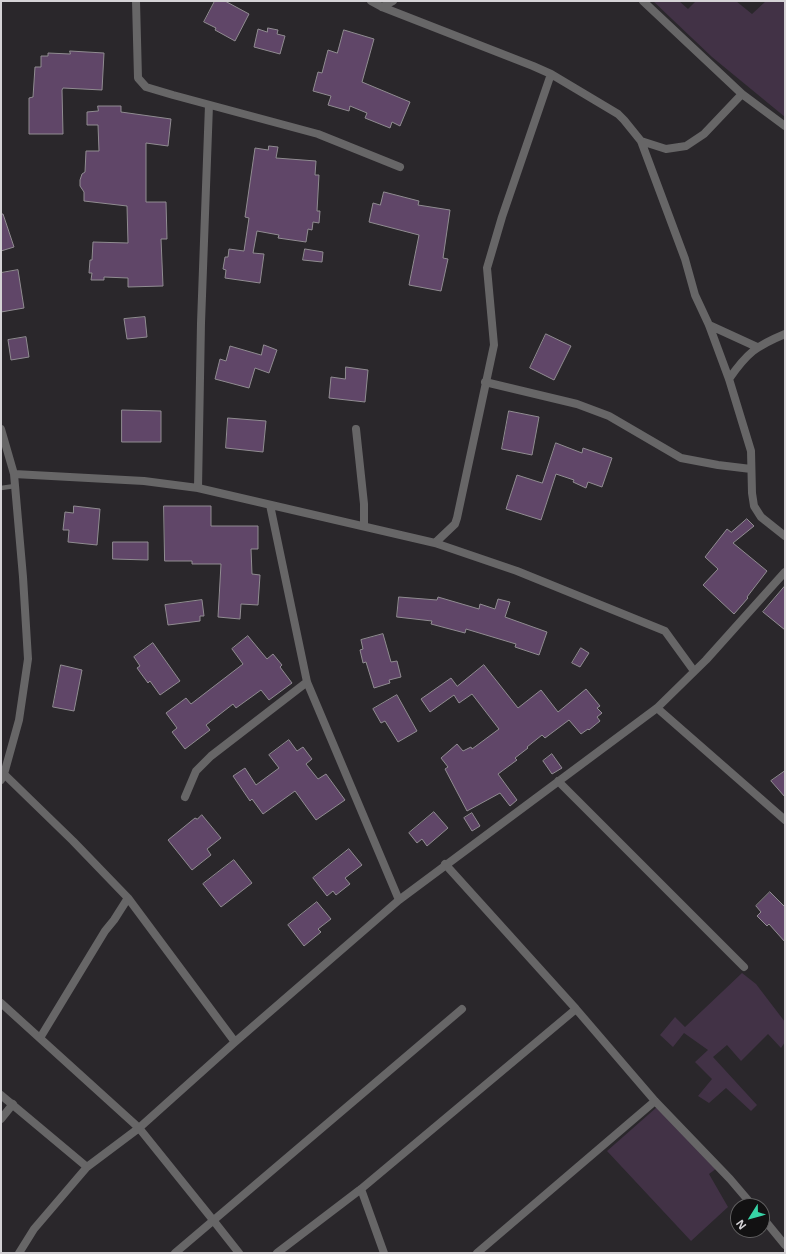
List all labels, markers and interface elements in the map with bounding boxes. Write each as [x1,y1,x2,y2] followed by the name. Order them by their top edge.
[730,1198,770,1238] north arrow
[732,1217,750,1233] text: N

